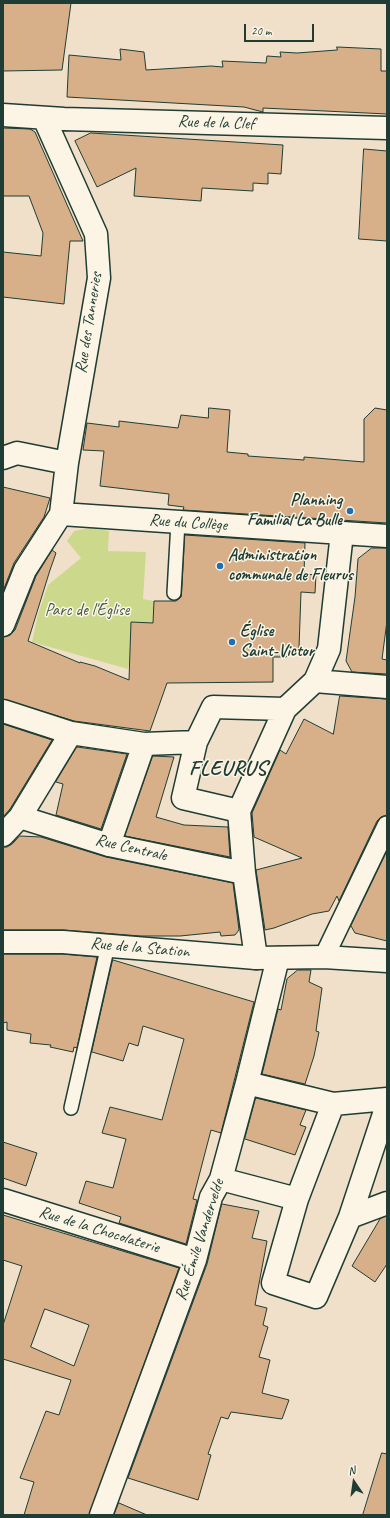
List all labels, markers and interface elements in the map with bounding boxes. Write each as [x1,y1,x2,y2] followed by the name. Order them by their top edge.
[246,16,316,42] scale bar
[251,23,271,39] text: 20 m
[177,111,255,135] street label: Rue de la Clef
[71,271,107,375] street label: Rue des Tanneries
[247,491,342,531] place label: Planning Familial La Bulle
[345,506,355,516] marker: Planning Familial La Bulle
[148,510,228,536] street label: Rue du Collège
[228,546,353,586] place label: Administration communale de Fleurus
[215,561,225,571] marker: Administration communale de Fleurus
[45,601,129,621] park label: Parc de l'Église
[240,622,314,662] place label: Église Saint-Victor
[227,637,237,647] marker: Église Saint-Victor
[189,756,267,782] district label: FLEURUS
[93,830,169,866] street label: Rue Centrale
[90,934,190,962] street label: Rue de la Station
[171,1177,229,1303] street label: Rue Émile Vandervelde
[36,1202,162,1258] street label: Rue de la Chocolaterie
[334,1462,374,1502] north arrow
[346,1463,356,1478] text: N

